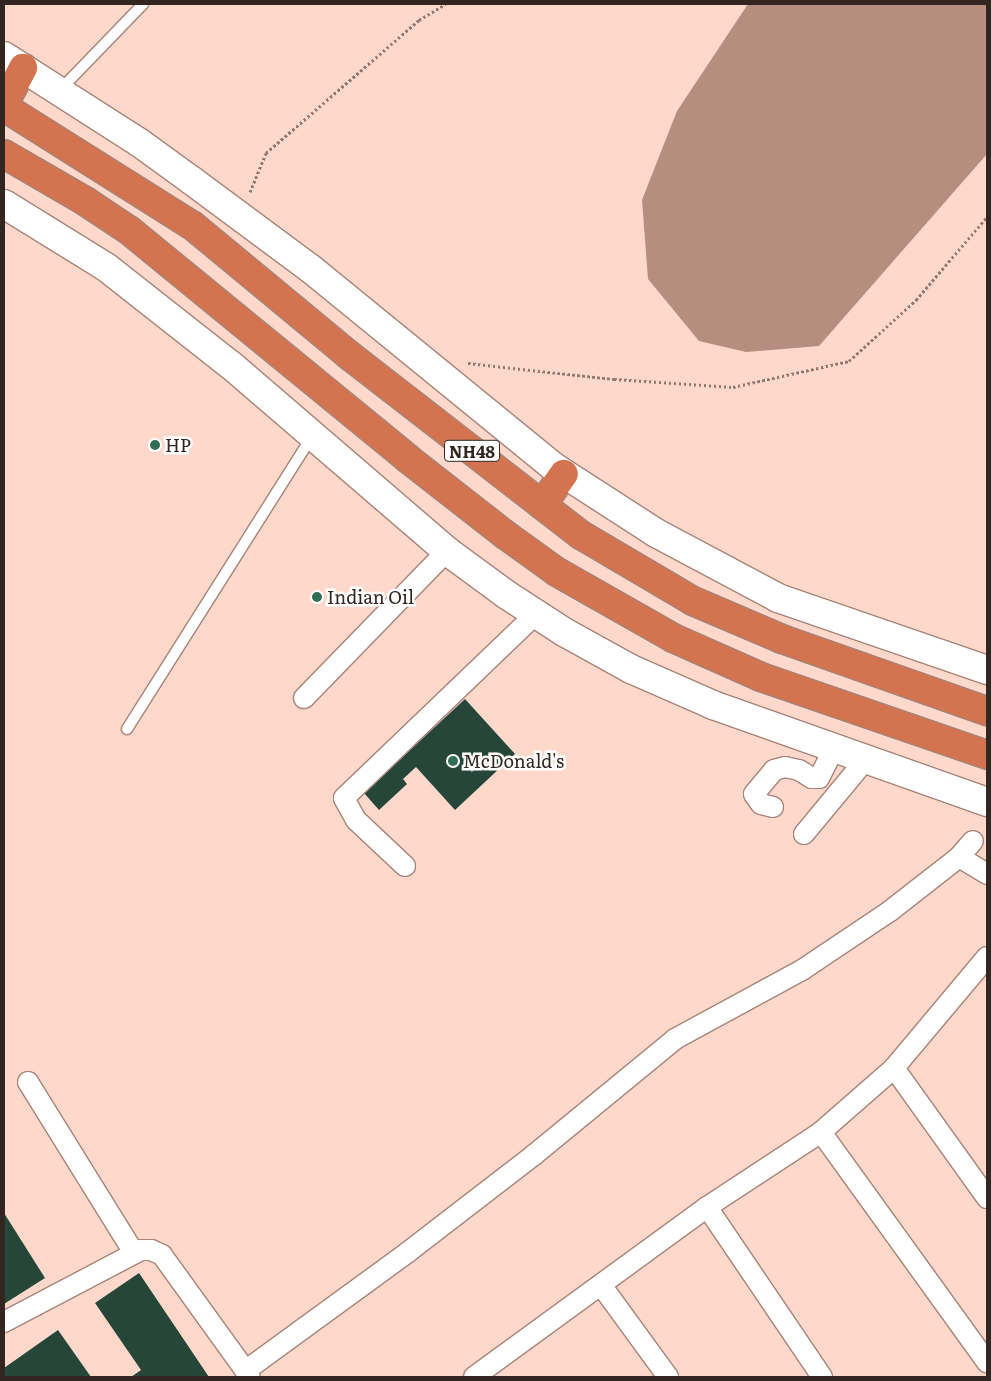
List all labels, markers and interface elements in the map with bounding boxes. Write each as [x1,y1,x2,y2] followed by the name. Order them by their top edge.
[165,434,191,456] place label: HP
[443,438,501,464] road number: NH48
[149,439,161,451] marker: HP
[327,586,414,608] place label: Indian Oil
[311,591,323,603] marker: Indian Oil
[463,750,564,772] place label: McDonald's
[447,755,459,767] marker: McDonald's

